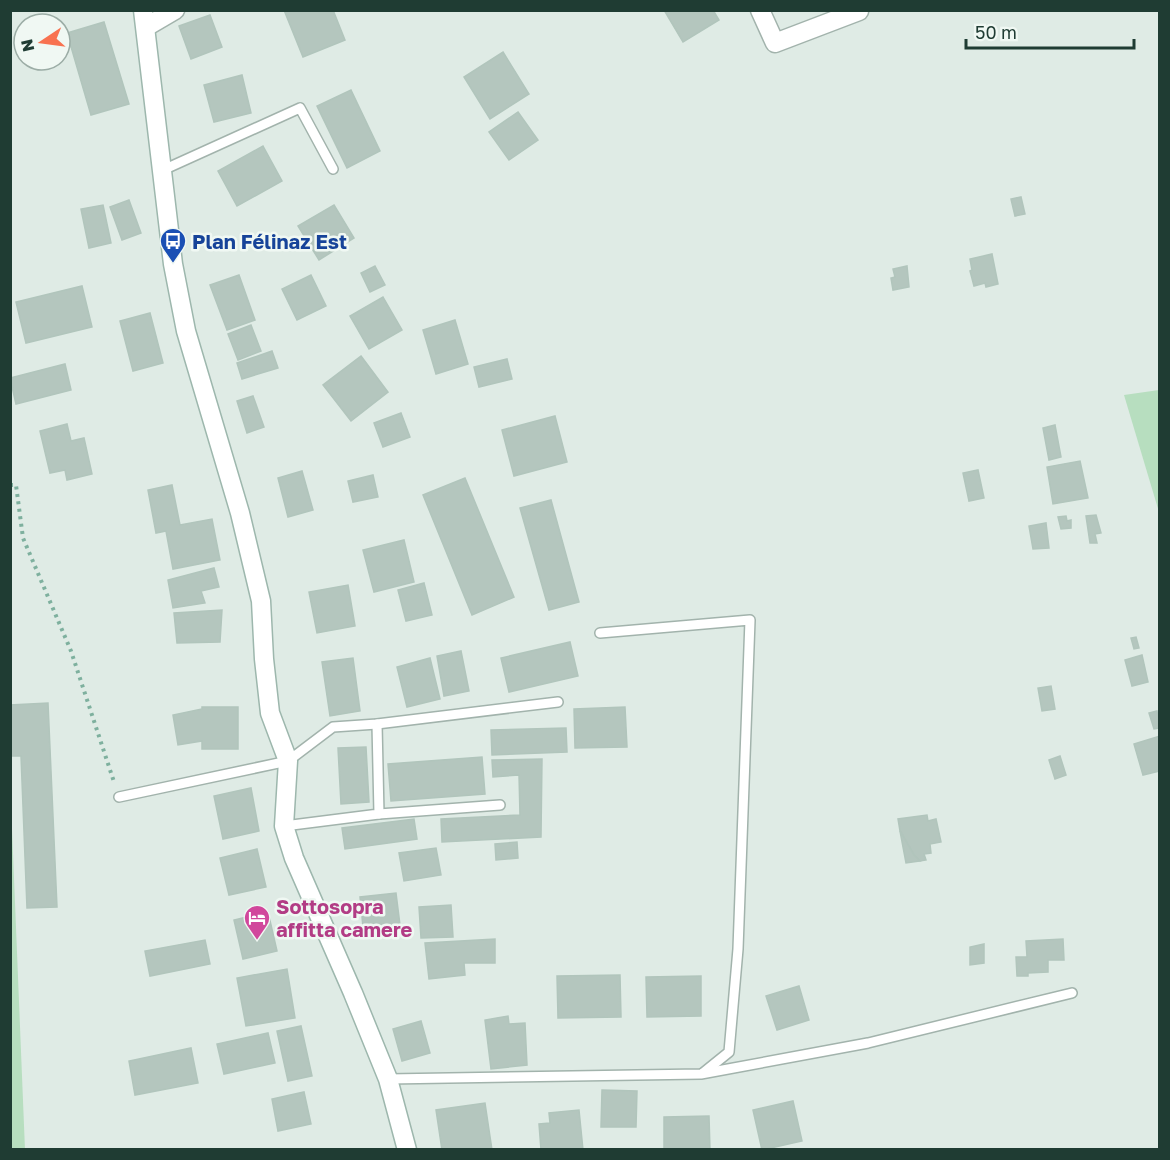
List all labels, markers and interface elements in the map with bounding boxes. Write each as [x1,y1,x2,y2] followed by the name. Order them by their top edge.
[12,12,72,72] north arrow
[966,12,1134,50] scale bar
[975,21,1017,43] text: 50 m
[16,37,38,54] text: N
[158,226,188,264] bus stop icon: Plan Félinaz Est
[192,229,347,253] place label: Plan Félinaz Est
[276,894,412,941] place label: Sottosopra affitta camere
[242,903,272,941] hotel icon: Sottosopra affitta camere

